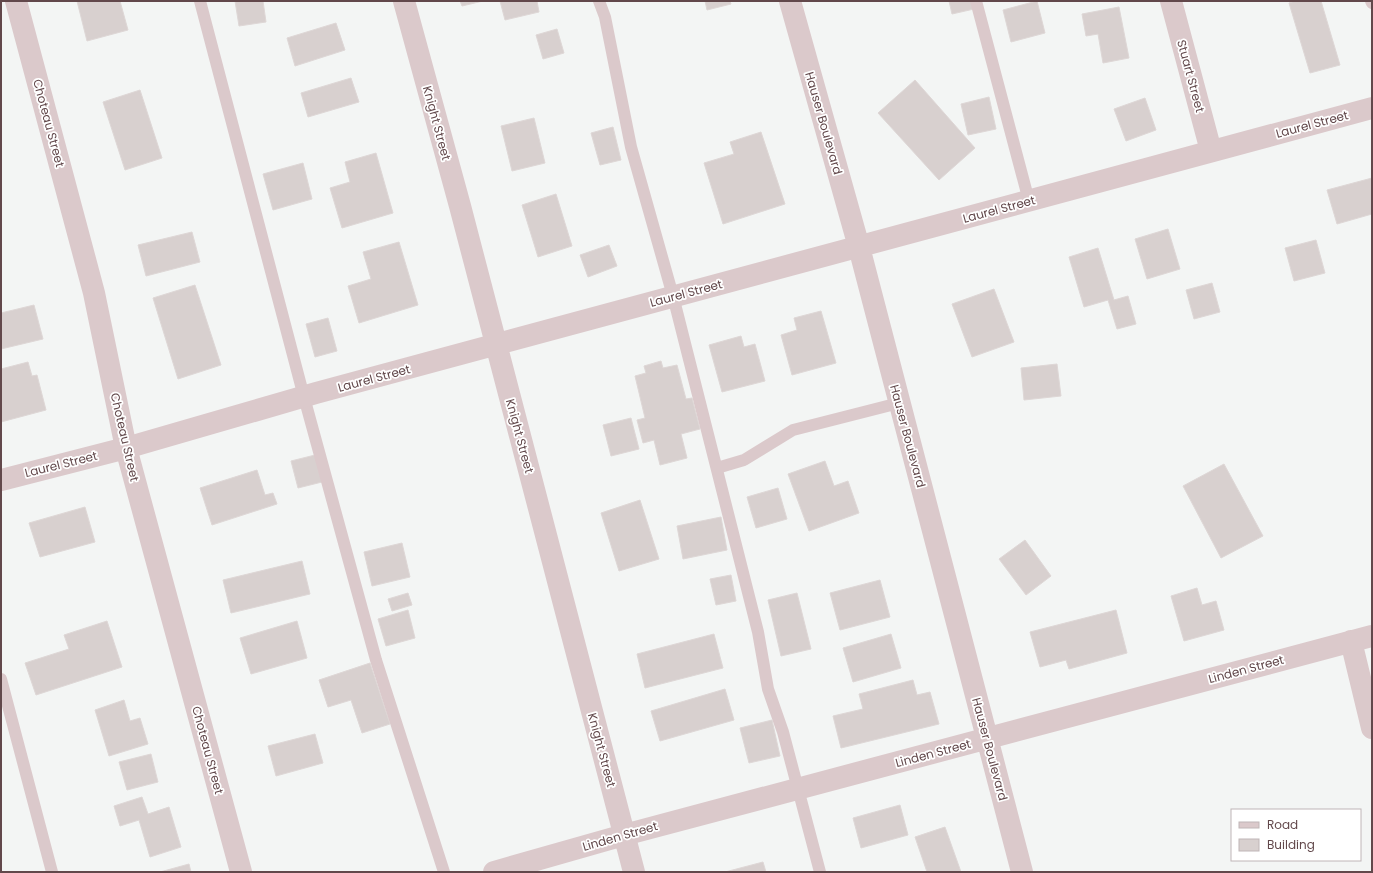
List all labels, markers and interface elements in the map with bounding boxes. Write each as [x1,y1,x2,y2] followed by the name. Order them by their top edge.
[1173,38,1209,114] street label: Stuart Street
[801,70,847,176] street label: Hauser Boulevard
[29,77,69,169] street label: Choteau Street
[419,84,455,162] street label: Knight Street
[1274,106,1350,142] street label: Laurel Street
[961,191,1037,227] street label: Laurel Street
[648,275,724,311] street label: Laurel Street
[336,360,412,396] street label: Laurel Street
[886,383,930,489] street label: Hauser Boulevard
[107,391,143,483] street label: Choteau Street
[502,397,538,475] street label: Knight Street
[23,447,99,481] street label: Laurel Street
[1206,651,1286,687] street label: Linden Street
[968,696,1012,802] street label: Hauser Boulevard
[188,704,228,796] street label: Choteau Street
[584,711,620,789] street label: Knight Street
[893,735,973,771] street label: Linden Street
[1231,809,1361,861] legend
[1267,816,1298,833] text: Road
[580,817,660,855] street label: Linden Street
[1267,836,1315,853] text: Building

